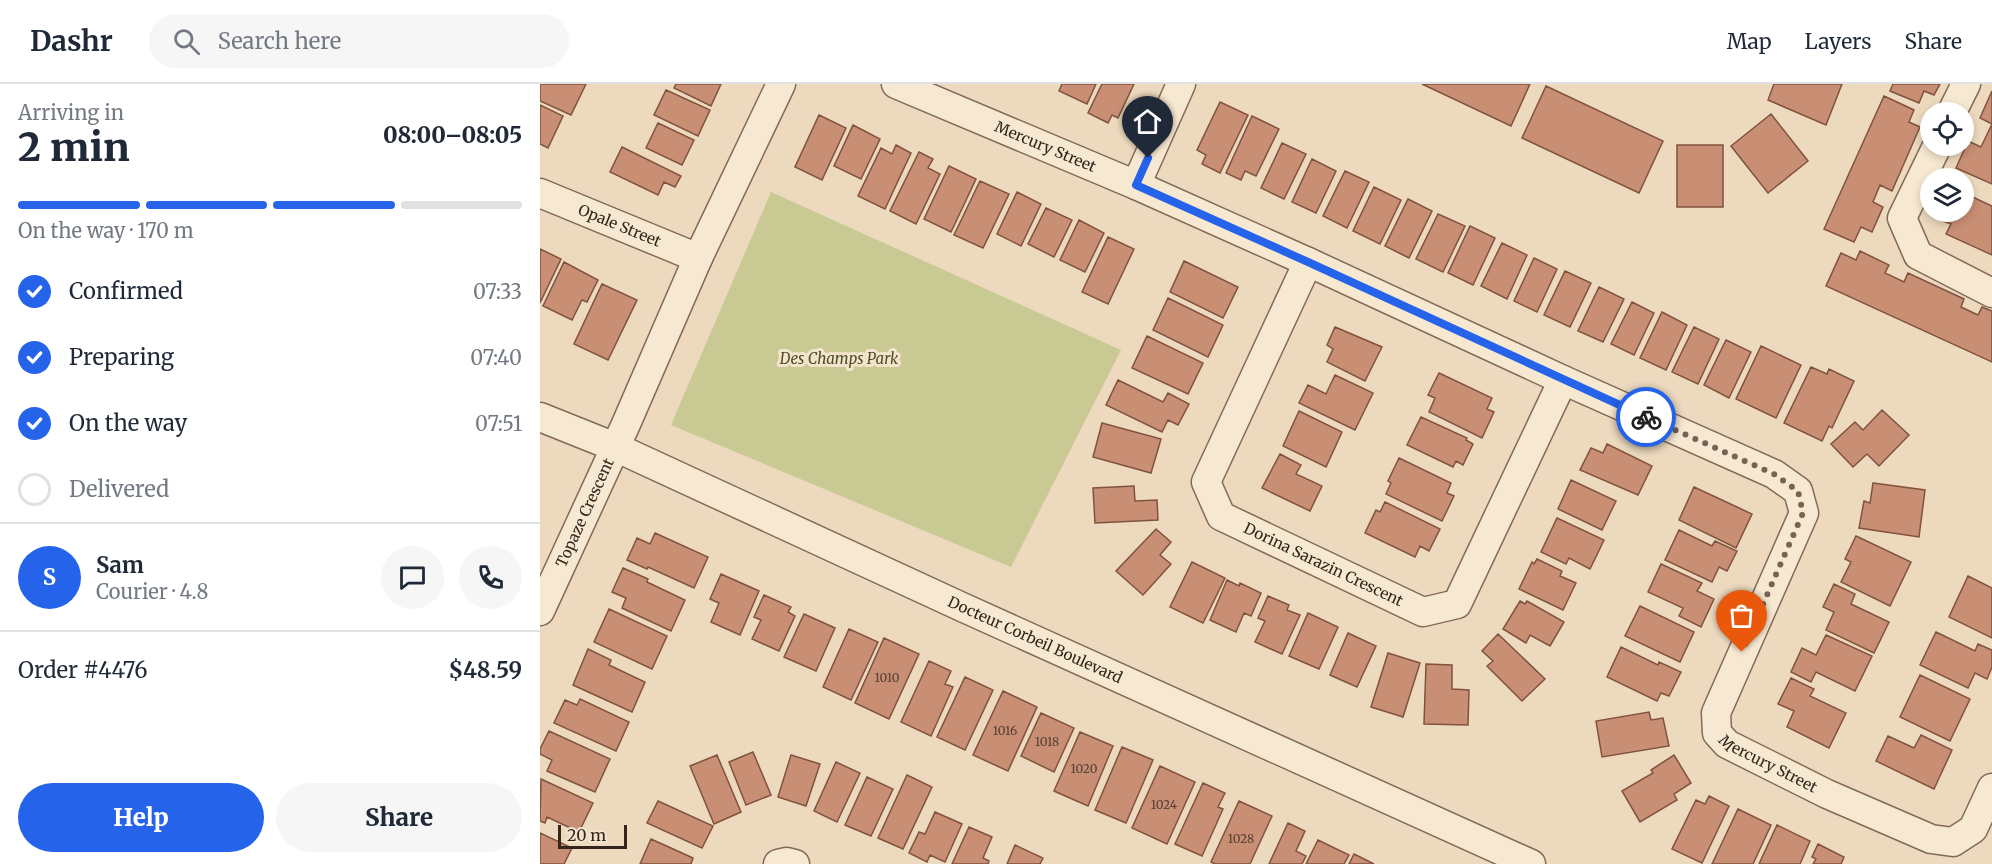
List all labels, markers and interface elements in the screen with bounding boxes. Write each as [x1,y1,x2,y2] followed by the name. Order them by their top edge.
[149,14,569,68] search box
[30,23,113,59] text: Dashr
[170,25,203,58] icon: search
[218,27,341,55] text: Search here
[1727,28,1772,55] text: Map
[1805,28,1872,55] text: Layers
[1905,28,1962,55] text: Share
[1122,96,1173,158] pin
[18,100,124,125] text: Arriving in
[1920,102,1974,222] map controls
[1920,102,1974,156] button: locate
[1131,105,1164,138] icon: home
[992,117,1099,176] street label: Mercury Street
[383,121,522,149] text: 08:00–08:05
[18,123,130,172] text: 2 min
[1920,168,1974,222] button: layers
[576,200,664,251] street label: Opale Street
[18,218,194,243] text: On the way · 170 m
[18,275,51,308] icon: check
[69,277,183,305] text: Confirmed
[473,279,522,304] text: 07:33
[18,341,51,374] icon: check
[69,343,174,371] text: Preparing
[470,345,522,370] text: 07:40
[779,349,899,368] park label: Des Champs Park
[1616,387,1676,447] courier
[1630,401,1663,434] icon: bike
[18,407,51,440] icon: check
[69,409,187,437] text: On the way
[475,411,522,436] text: 07:51
[551,455,618,570] street label: Topaze Crescent
[69,475,169,503] text: Delivered
[1241,518,1406,610] street label: Dorina Sarazin Crescent
[381,546,444,609] button: chat
[459,546,522,609] button: phone
[96,551,144,579] text: Sam
[43,563,56,591] text: S
[96,579,208,604] text: Courier · 4.8
[1716,590,1767,652] pin
[945,592,1125,687] street label: Docteur Corbeil Boulevard
[1725,599,1758,632] icon: bag
[18,656,147,684] text: Order #4476
[448,656,522,684] text: $48.59
[875,670,900,685] house number: 1010
[993,723,1017,738] house number: 1016
[1715,731,1821,797] street label: Mercury Street
[1035,734,1059,749] house number: 1018
[1071,761,1098,776] house number: 1020
[18,783,264,852] button: Help
[276,783,522,852] button: Share
[1151,797,1178,812] house number: 1024
[558,822,627,850] scale bar
[567,825,606,845] text: 20 m
[1228,831,1254,846] house number: 1028

